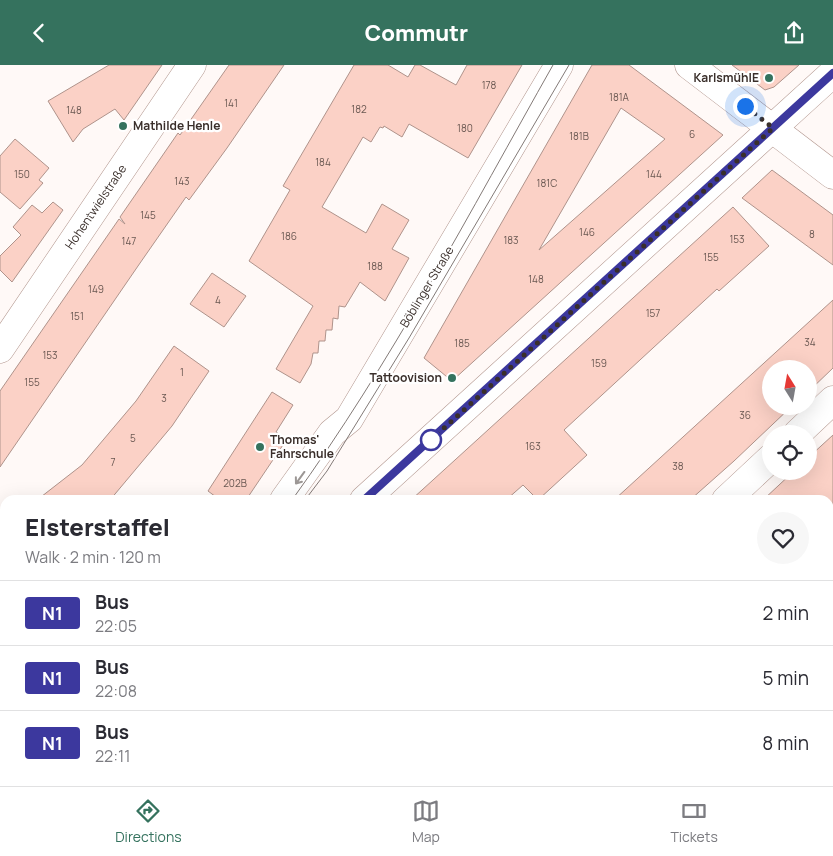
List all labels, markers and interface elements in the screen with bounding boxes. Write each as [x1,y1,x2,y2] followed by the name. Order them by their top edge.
[365,18,468,48] text: Commutr
[25,19,53,47] icon: back
[780,19,808,47] icon: share
[693,69,759,86] place label: KarlsmühlE
[763,72,775,84] marker: KarlsmühlE
[482,78,497,92] house number: 178
[609,90,630,104] house number: 181A
[733,94,758,119] your location
[224,96,238,110] house number: 141
[351,102,367,116] house number: 182
[66,103,82,117] house number: 148
[133,117,220,134] place label: Mathilde Henle
[117,120,129,132] marker: Mathilde Henle
[457,121,473,135] house number: 180
[689,127,695,141] house number: 6
[569,129,589,143] house number: 181B
[315,155,331,169] house number: 184
[61,161,130,253] street label: Hohentwielstraße
[14,167,30,181] house number: 150
[646,167,662,181] house number: 144
[174,174,190,188] house number: 143
[537,176,557,190] house number: 181C
[140,208,156,222] house number: 145
[579,225,595,239] house number: 146
[809,227,815,241] house number: 8
[281,229,297,243] house number: 186
[729,232,745,246] house number: 153
[503,233,519,247] house number: 183
[122,234,136,248] house number: 147
[396,243,458,331] street label: Böblinger Straße
[703,250,719,264] house number: 155
[367,259,383,273] house number: 188
[528,272,544,286] house number: 148
[88,282,104,296] house number: 149
[215,293,221,307] house number: 4
[646,306,660,320] house number: 157
[70,309,84,323] house number: 151
[804,335,816,349] house number: 34
[454,336,470,350] house number: 185
[42,348,58,362] house number: 153
[591,356,607,370] house number: 159
[762,360,818,415] north arrow
[762,360,817,480] map controls
[180,365,184,379] house number: 1
[370,369,442,386] place label: Tattoovision
[446,372,458,384] marker: Tattoovision
[24,375,40,389] house number: 155
[161,391,167,405] house number: 3
[739,408,751,422] house number: 36
[762,425,817,480] button: locate
[420,429,442,451] unlabelled marker
[130,431,136,445] house number: 5
[270,431,334,462] place label: Thomas' Fahrschule
[525,439,541,453] house number: 163
[254,441,266,453] marker: Thomas' Fahrschule
[110,455,116,469] house number: 7
[672,459,684,473] house number: 38
[295,471,305,485] one-way arrow
[223,476,247,490] house number: 202B
[25,510,170,543] text: Elsterstaffel
[757,512,809,564] button: heart
[25,546,161,568] text: Walk · 2 min · 120 m
[95,589,129,615] text: Bus
[763,600,809,626] text: 2 min
[42,601,63,625] text: N1
[95,615,137,637] text: 22:05
[95,654,129,680] text: Bus
[762,665,809,691] text: 5 min
[42,666,63,690] text: N1
[95,680,137,702] text: 22:08
[95,719,129,745] text: Bus
[762,730,809,756] text: 8 min
[42,731,63,755] text: N1
[95,745,131,767] text: 22:11
[115,797,182,846] tab: Directions
[412,797,440,846] tab: Map
[670,797,718,846] tab: Tickets

